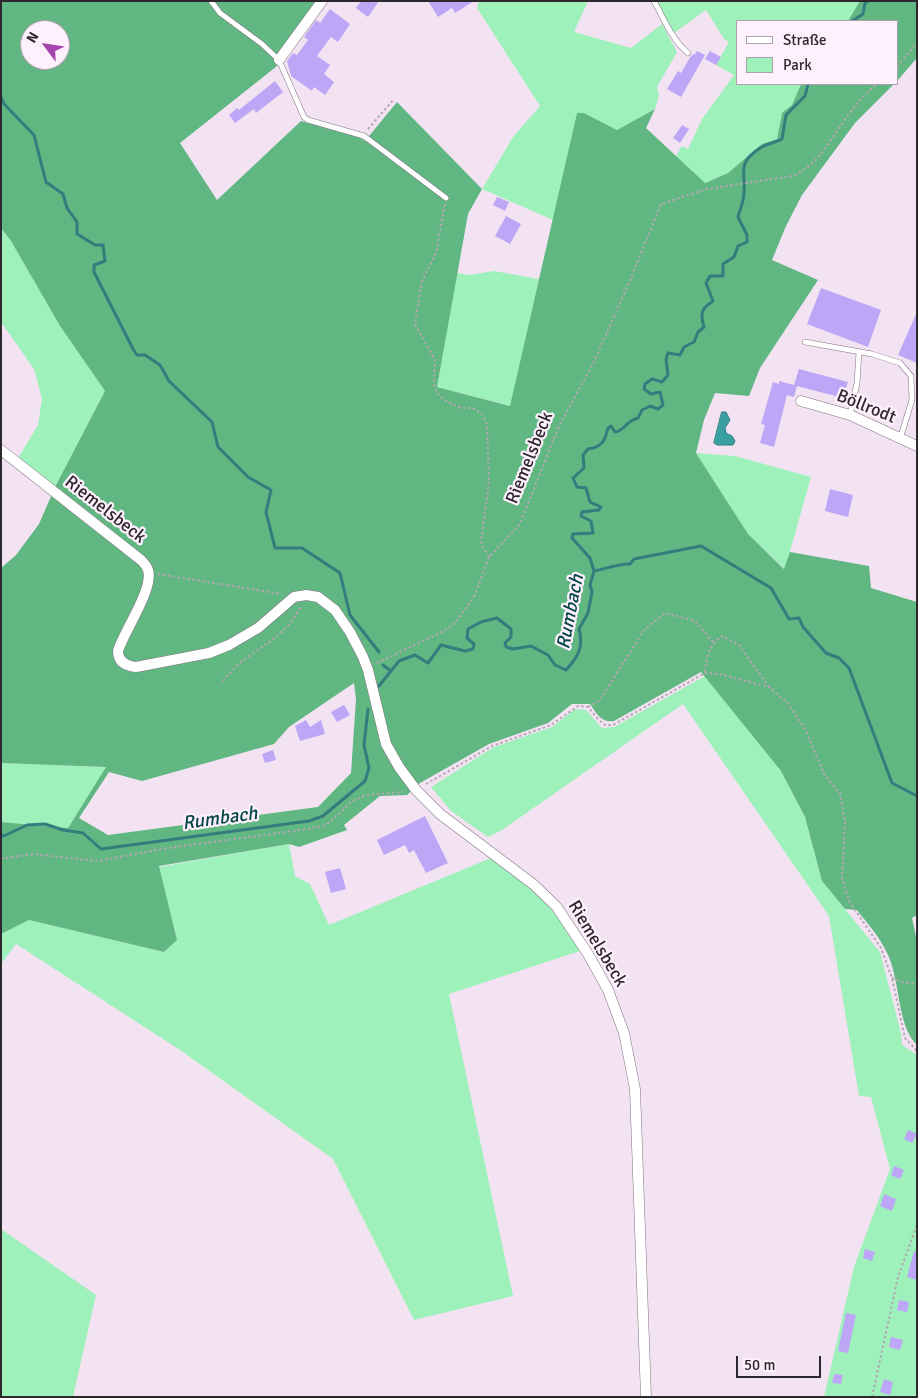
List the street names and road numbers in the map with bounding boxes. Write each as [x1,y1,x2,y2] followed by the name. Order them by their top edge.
[833,385,899,429] street label: Böllrodt
[502,409,558,507] street label: Riemelsbeck
[60,472,150,548] street label: Riemelsbeck
[563,897,631,991] street label: Riemelsbeck

